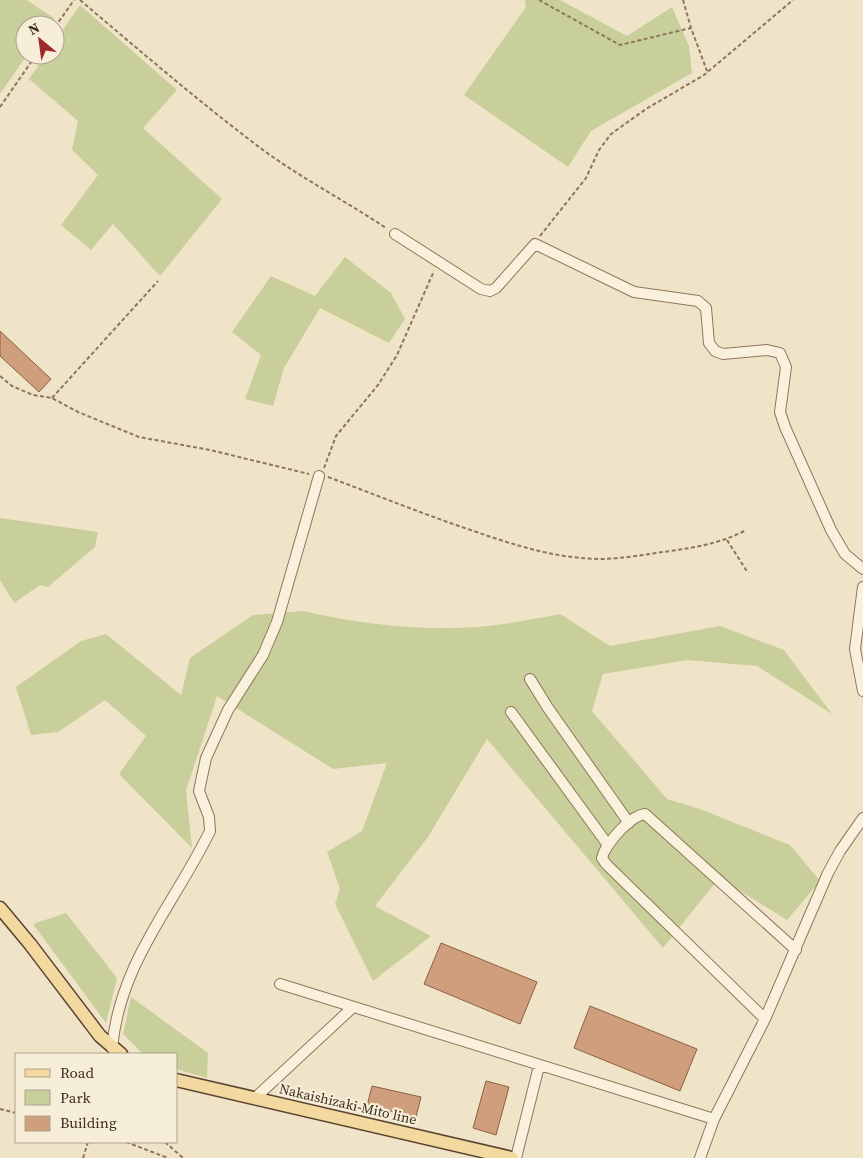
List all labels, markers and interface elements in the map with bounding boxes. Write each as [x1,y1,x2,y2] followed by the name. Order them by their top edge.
[15,15,65,65] north arrow
[24,17,43,40] text: N
[15,1053,178,1143] legend
[60,1062,94,1083] text: Road
[277,1078,419,1130] street label: Nakaishizaki-Mito line
[60,1087,92,1108] text: Park
[60,1112,117,1133] text: Building

